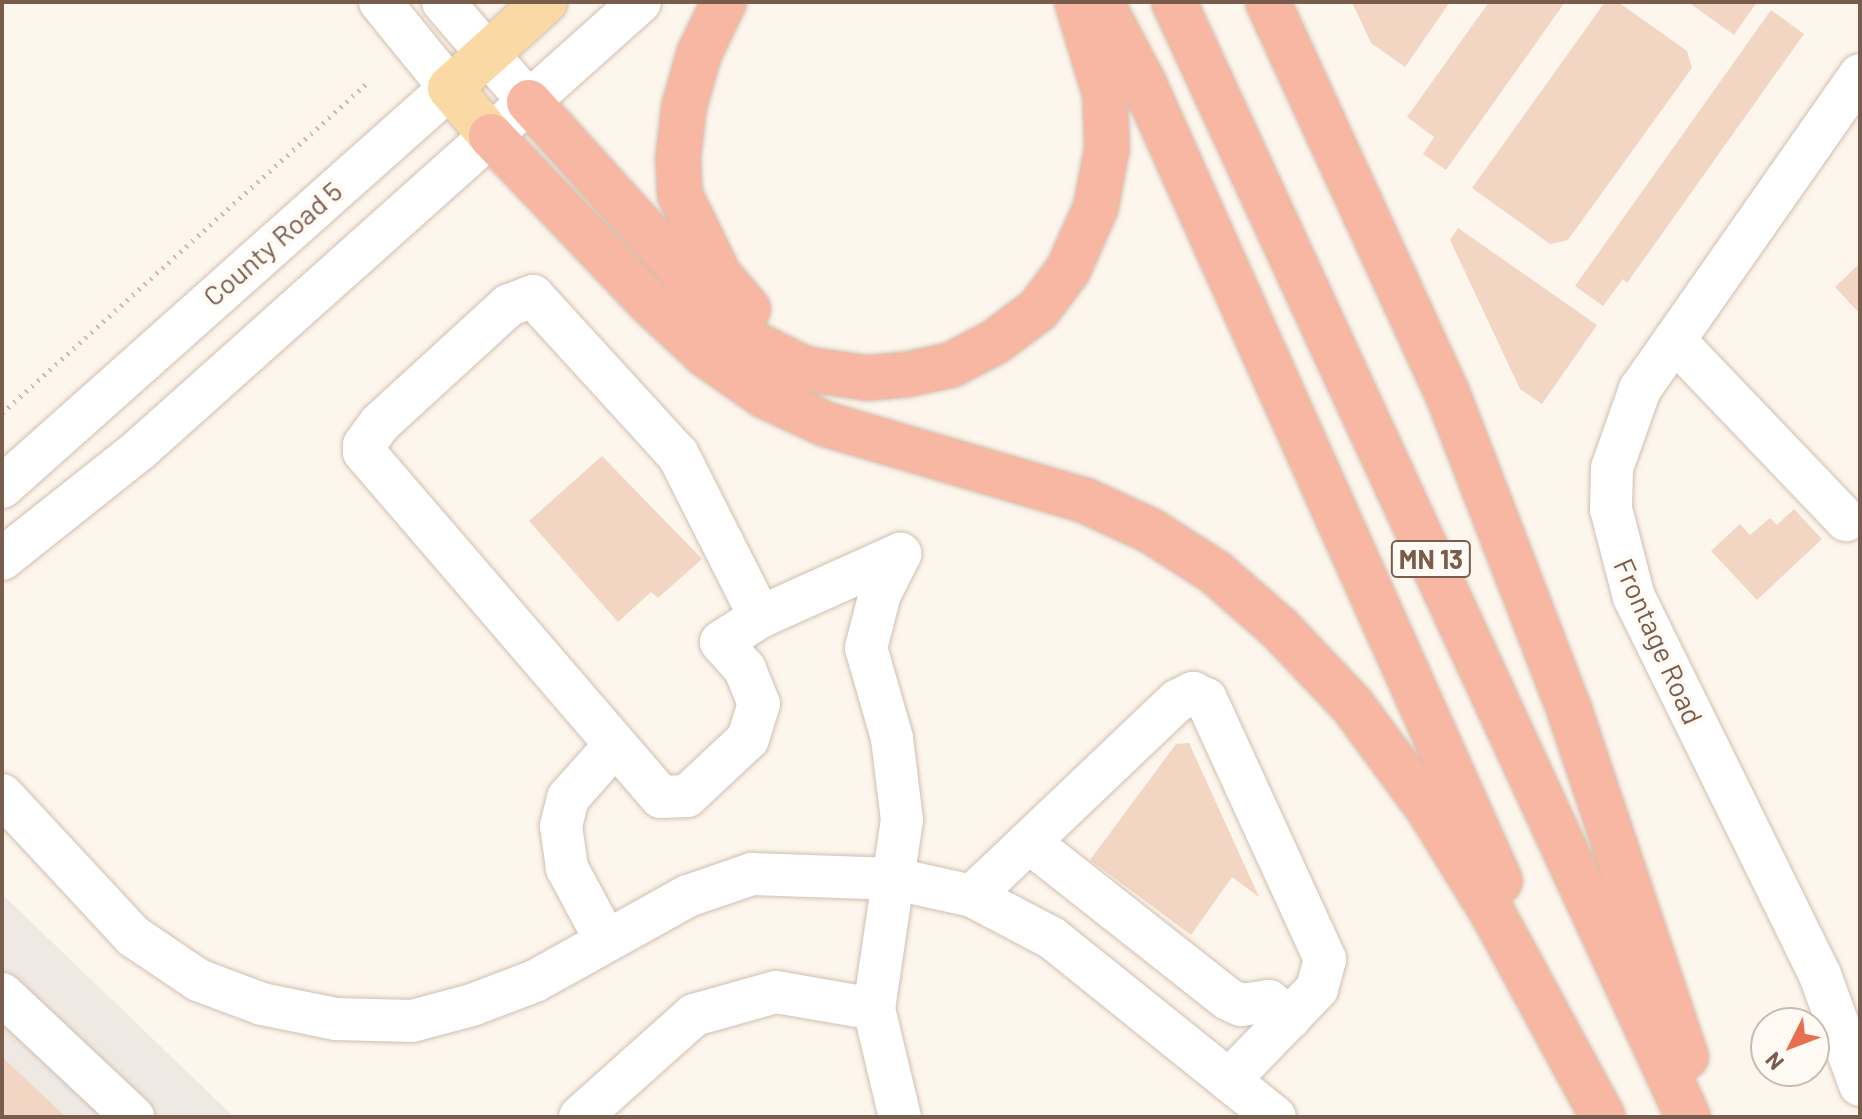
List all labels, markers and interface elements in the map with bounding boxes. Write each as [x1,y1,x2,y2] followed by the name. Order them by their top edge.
[196,174,348,312] street label: County Road 5
[1389,537,1473,581] road number: MN 13
[1607,553,1711,729] street label: Frontage Road
[1750,1007,1830,1087] north arrow
[1759,1048,1788,1076] text: N

